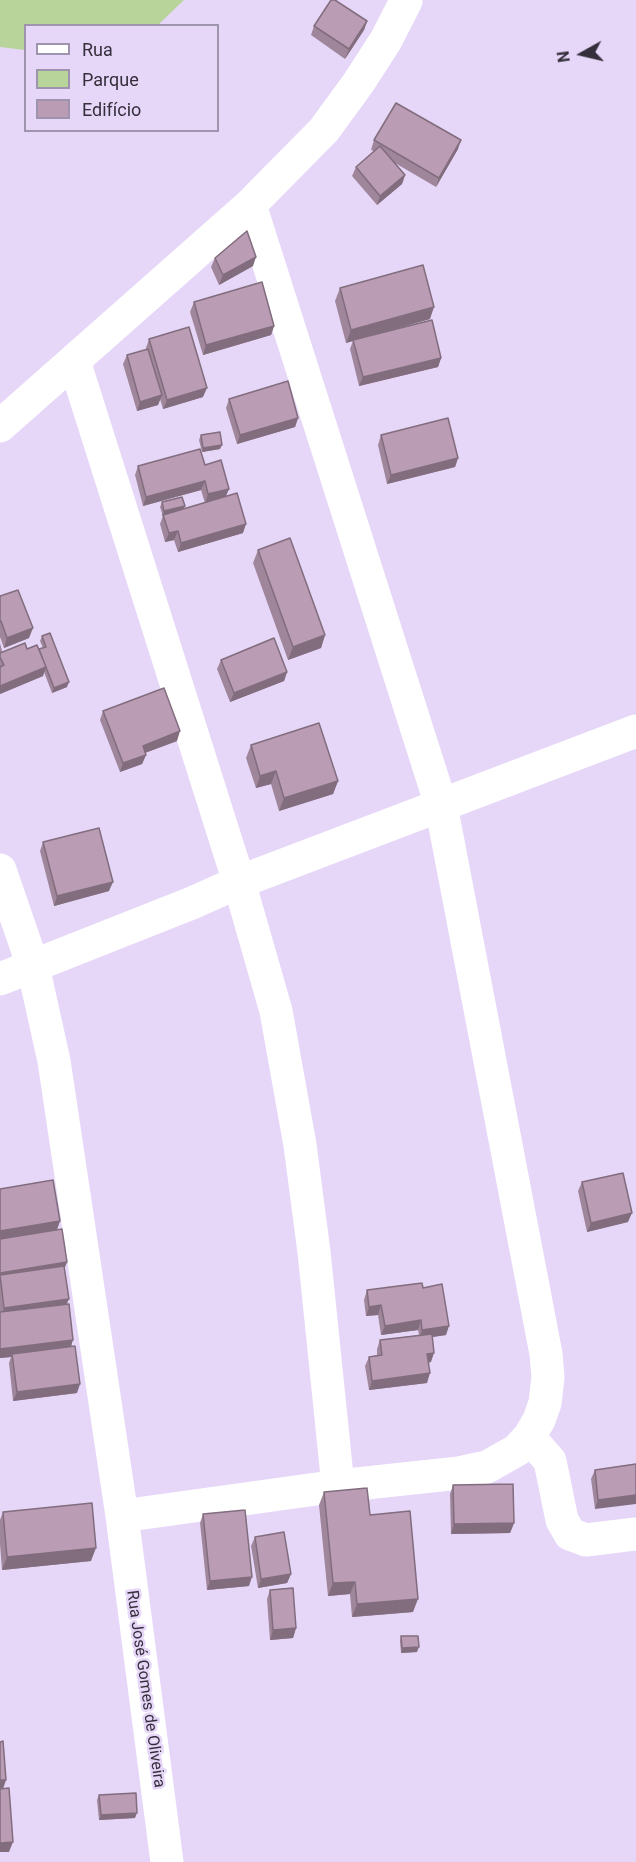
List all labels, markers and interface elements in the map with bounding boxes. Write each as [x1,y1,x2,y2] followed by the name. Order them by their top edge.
[24,24,219,132] legend
[552,24,612,84] north arrow
[82,39,113,60] text: Rua
[553,50,574,63] text: N
[82,69,139,90] text: Parque
[82,99,141,120] text: Edifício
[122,1589,168,1789] street label: Rua José Gomes de Oliveira

